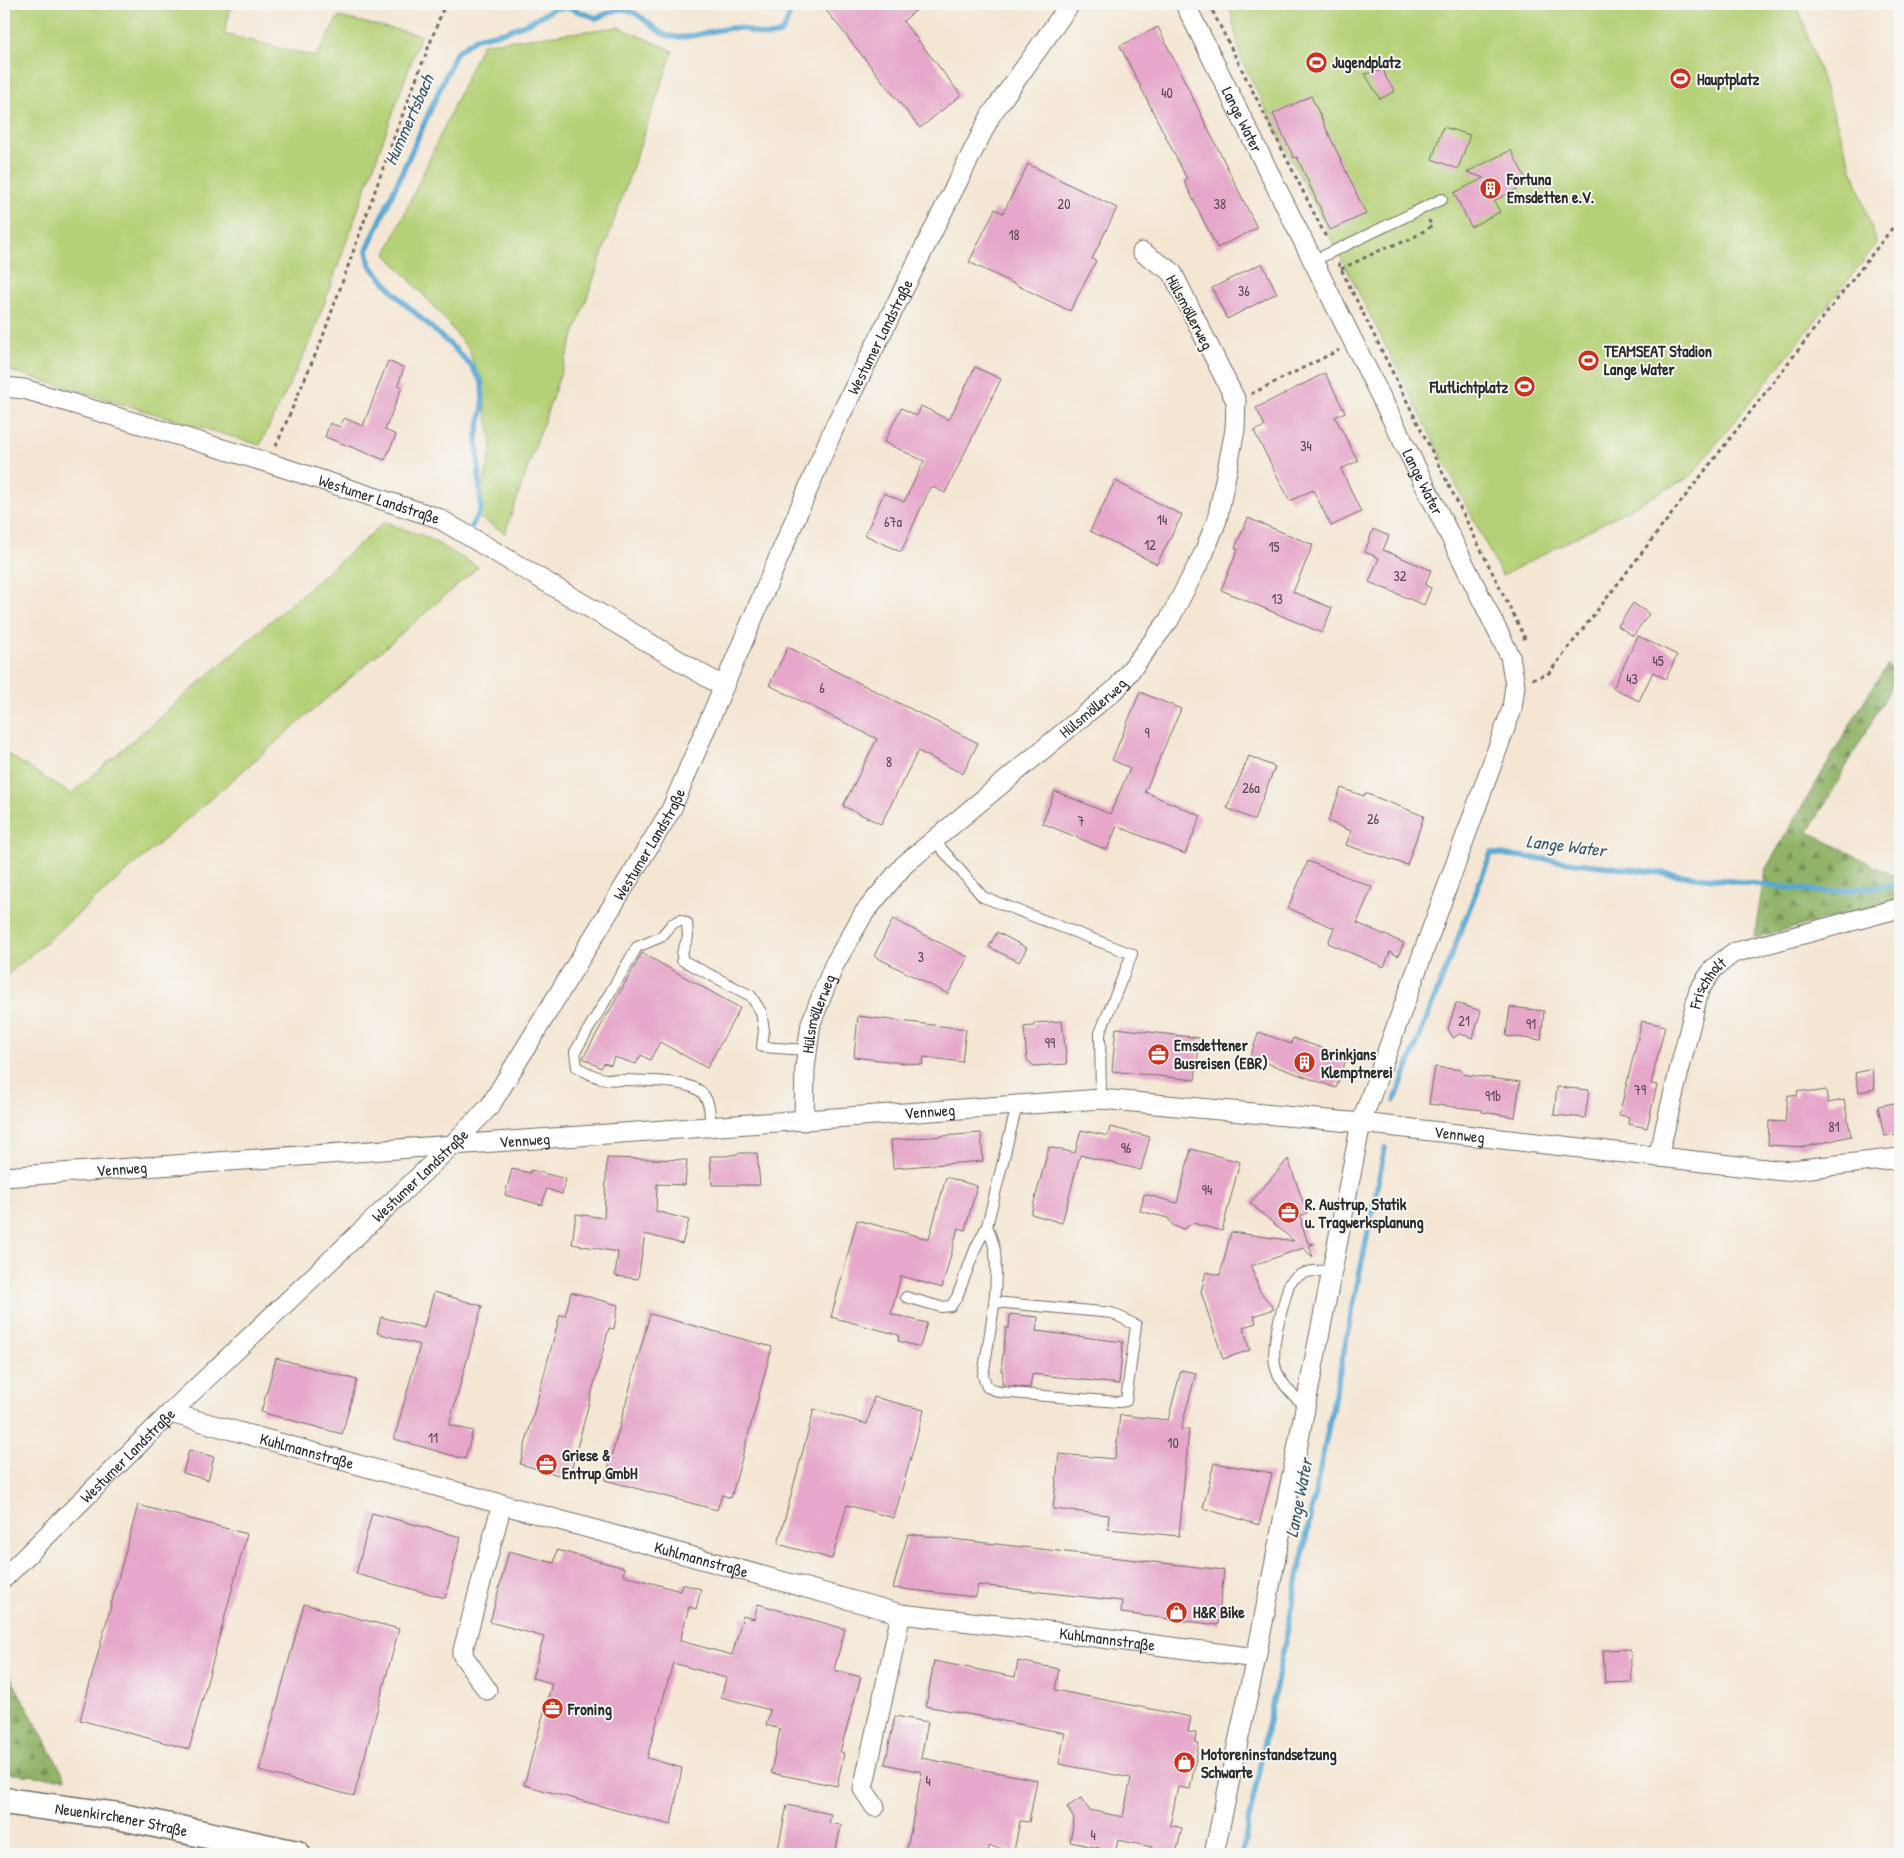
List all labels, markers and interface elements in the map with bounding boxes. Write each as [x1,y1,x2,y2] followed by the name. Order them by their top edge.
[1304,50,1328,74] sports icon: Jugendplatz
[1332,51,1401,74] place label: Jugendplatz
[1669,67,1693,91] sports icon: Hauptplatz
[1697,68,1759,91] place label: Hauptplatz
[378,69,440,169] water label: Hummertsbach
[1161,83,1173,102] house number: 40
[1217,83,1268,156] street label: Lange Water
[1506,168,1594,208] place label: Fortuna Emsdetten e.V.
[1479,176,1503,200] building icon: Fortuna Emsdetten e.V.
[1058,194,1070,213] house number: 20
[1214,194,1226,213] house number: 38
[1008,225,1020,244] house number: 18
[1161,271,1219,353] street label: Hülsmöllerweg
[842,275,918,398] street label: Westumer Landstraße
[1238,281,1250,300] house number: 36
[1603,340,1712,381] place label: TEAMSEAT Stadion Lange Water
[1576,348,1600,372] sports icon: TEAMSEAT Stadion Lange Water
[1512,375,1536,399] sports icon: Flutlichtplatz
[1429,376,1508,399] place label: Flutlichtplatz
[1300,436,1312,455] house number: 34
[1398,445,1449,519] street label: Lange Water
[316,469,443,529] street label: Westumer Landstraße
[1157,510,1167,529] house number: 14
[884,512,903,531] house number: 67a
[1144,535,1156,554] house number: 12
[1268,537,1280,556] house number: 15
[1394,566,1407,585] house number: 32
[1271,589,1283,608] house number: 13
[1652,651,1664,670] house number: 45
[1626,669,1638,688] house number: 43
[1054,674,1132,743] street label: Hülsmöllerweg
[819,678,825,697] house number: 6
[1144,723,1150,742] house number: 9
[886,752,892,771] house number: 8
[1242,778,1260,797] house number: 26a
[608,784,690,904] street label: Westumer Landstraße
[1367,809,1379,828] house number: 26
[1078,811,1085,830] house number: 7
[1525,828,1609,863] water label: Lange Water
[918,947,924,966] house number: 3
[1684,951,1731,1012] street label: Frischholt
[796,971,840,1055] street label: Hülsmöllerweg
[1458,1011,1470,1030] house number: 21
[1526,1014,1536,1033] house number: 91
[1045,1033,1055,1052] house number: 99
[1174,1034,1268,1074] place label: Emsdettener Busreisen (EBR)
[1146,1042,1170,1066] office icon: Emsdettener Busreisen (EBR)
[1321,1043,1393,1084] place label: Brinkjans Klemptnerei
[1293,1051,1317,1075] building icon: Brinkjans Klemptnerei
[1634,1080,1646,1099] house number: 79
[1485,1086,1501,1105] house number: 91b
[904,1098,956,1124] street label: Vennweg
[1828,1117,1840,1136] house number: 81
[1433,1120,1486,1148] street label: Vennweg
[367,1123,474,1227] street label: Westumer Landstraße
[499,1127,551,1153] street label: Vennweg
[1121,1138,1132,1157] house number: 96
[96,1156,148,1181] street label: Vennweg
[1202,1180,1212,1199] house number: 94
[1305,1193,1424,1234] place label: R. Austrup, Statik u. Tragwerksplanung
[1277,1201,1301,1225] office icon: R. Austrup, Statik u. Tragwerksplanung
[75,1403,180,1508] street label: Westumer Landstraße
[258,1427,357,1474] street label: Kuhlmannstraße
[428,1428,438,1447] house number: 11
[1167,1433,1179,1452] house number: 10
[562,1444,638,1485] place label: Griese & Entrup GmbH
[534,1452,558,1476] office icon: Griese & Entrup GmbH
[1279,1454,1319,1539] water label: Lange Water
[652,1536,751,1583] street label: Kuhlmannstraße
[1165,1600,1189,1624] shop icon: H&R Bike
[1193,1601,1245,1623] place label: H&R Bike
[1058,1622,1157,1656] street label: Kuhlmannstraße
[540,1697,564,1721] office icon: Froning
[567,1698,612,1721] place label: Froning
[1201,1743,1337,1783] place label: Motoreninstandsetzung Schwarte
[1173,1751,1197,1775] shop icon: Motoreninstandsetzung Schwarte
[925,1771,931,1790] house number: 4
[54,1797,191,1842] street label: Neuenkirchener Straße
[1090,1825,1096,1844] house number: 4

